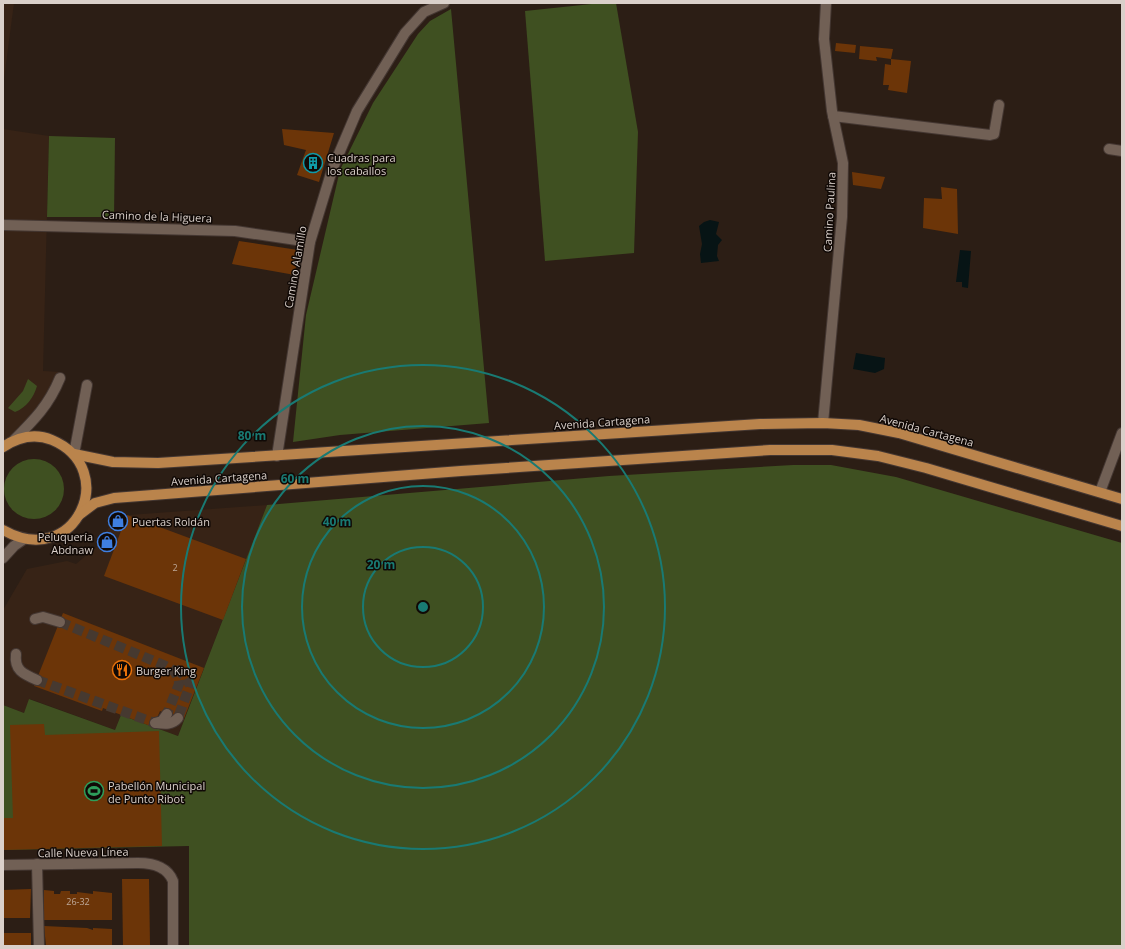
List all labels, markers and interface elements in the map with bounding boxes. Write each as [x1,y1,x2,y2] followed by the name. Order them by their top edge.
[327,150,396,178] place label: Cuadras para los caballos
[302,152,324,174] building icon: Cuadras para los caballos
[819,172,839,252] street label: Camino Paulina
[102,207,212,225] street label: Camino de la Higuera
[280,224,310,309] street label: Camino Alamillo
[878,410,976,450] street label: Avenida Cartagena
[553,411,651,433] street label: Avenida Cartagena
[238,427,266,444] text: 80 m
[170,467,268,489] street label: Avenida Cartagena
[281,470,309,487] text: 60 m
[107,510,129,532] shop icon: Puertas Roldán
[323,513,351,530] text: 40 m
[132,514,210,529] place label: Puertas Roldán
[38,529,93,557] place label: Peluquería Abdnaw
[96,531,118,553] shop icon: Peluquería Abdnaw
[367,556,395,573] text: 20 m
[172,561,178,574] house number: 2
[416,600,430,614] centre of rings
[111,659,133,681] restaurant icon: Burger King
[136,663,196,678] place label: Burger King
[108,778,205,806] place label: Pabellón Municipal de Punto Ribot
[83,780,105,802] sports icon: Pabellón Municipal de Punto Ribot
[37,844,129,860] street label: Calle Nueva Línea
[66,895,90,908] house number: 26-32

